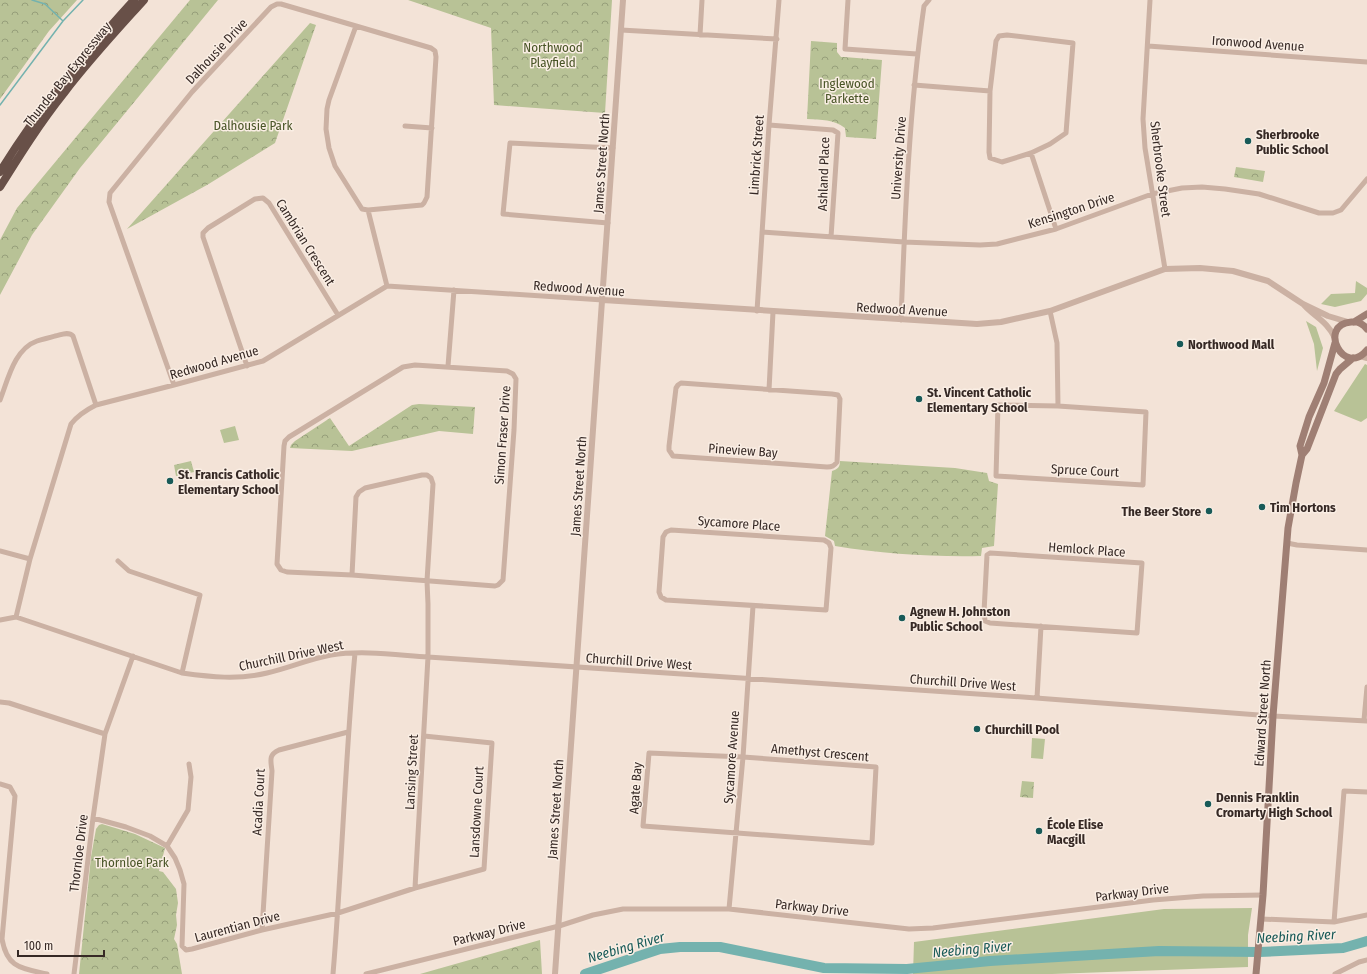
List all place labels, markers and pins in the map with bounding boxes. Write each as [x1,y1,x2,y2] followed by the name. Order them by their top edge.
[1256,127,1329,157] place label: Sherbrooke Public School
[1243,136,1253,146] marker: Sherbrooke Public School
[1188,337,1275,352] place label: Northwood Mall
[1175,339,1185,349] marker: Northwood Mall
[927,385,1032,415] place label: St. Vincent Catholic Elementary School
[914,394,924,404] marker: St. Vincent Catholic Elementary School
[178,467,280,497] place label: St. Francis Catholic Elementary School
[165,476,175,486] marker: St. Francis Catholic Elementary School
[1270,500,1336,515] place label: Tim Hortons
[1257,502,1267,512] marker: Tim Hortons
[1122,504,1201,519] place label: The Beer Store
[1204,506,1214,516] marker: The Beer Store
[909,604,1010,634] place label: Agnew H. Johnston Public School
[897,613,907,623] marker: Agnew H. Johnston Public School
[985,722,1060,737] place label: Churchill Pool
[972,724,982,734] marker: Churchill Pool
[1216,790,1333,820] place label: Dennis Franklin Cromarty High School
[1203,799,1213,809] marker: Dennis Franklin Cromarty High School
[1047,816,1104,847] place label: École Elise Macgill
[1034,826,1044,836] marker: École Elise Macgill

